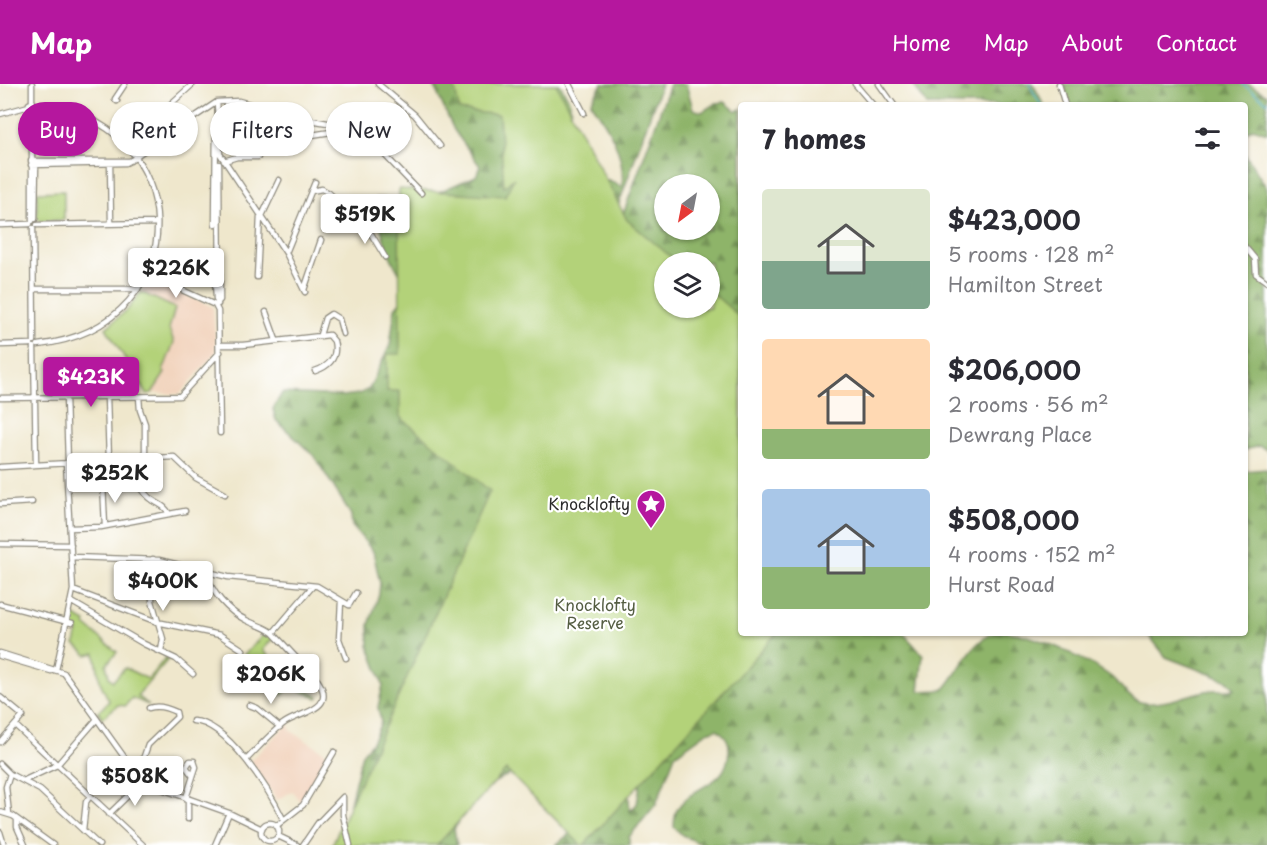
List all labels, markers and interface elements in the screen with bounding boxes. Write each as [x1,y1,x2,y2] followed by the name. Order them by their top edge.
[30,21,92,64] text: Map
[892,26,951,58] text: Home
[984,26,1029,58] text: Map
[1062,26,1123,58] text: About
[1156,26,1237,58] text: Contact
[18,102,98,156] chip: Buy
[110,102,198,156] chip: Rent
[210,102,314,156] chip: Filters
[326,102,412,156] chip: New
[762,119,866,158] text: 7 homes
[1191,122,1224,155] icon: filters
[654,174,720,240] north arrow
[654,174,720,318] map controls
[323,194,407,245] pin: $519K
[335,198,395,228] text: $519K
[948,200,1081,239] text: $423,000
[810,213,882,285] icon: home
[948,239,1114,269] text: 5 rooms · 128 m²
[134,248,218,299] pin: $226K
[142,252,210,282] text: $226K
[654,252,720,318] button: layers
[948,269,1103,299] text: Hamilton Street
[948,350,1081,389] text: $206,000
[49,357,133,408] pin: $423K
[57,361,125,391] text: $423K
[810,363,882,435] icon: home
[948,389,1109,419] text: 2 rooms · 56 m²
[948,419,1092,449] text: Dewrang Place
[73,453,157,504] pin: $252K
[81,457,149,487] text: $252K
[635,488,667,530] place icon: Knocklofty
[548,491,630,515] place label: Knocklofty
[948,500,1079,539] text: $508,000
[810,513,882,585] icon: home
[948,539,1116,569] text: 4 rooms · 152 m²
[121,561,205,612] pin: $400K
[128,565,198,595] text: $400K
[948,569,1055,599] text: Hurst Road
[554,592,636,634] park label: Knocklofty Reserve
[229,654,313,705] pin: $206K
[236,658,306,688] text: $206K
[93,756,177,807] pin: $508K
[101,760,169,790] text: $508K

